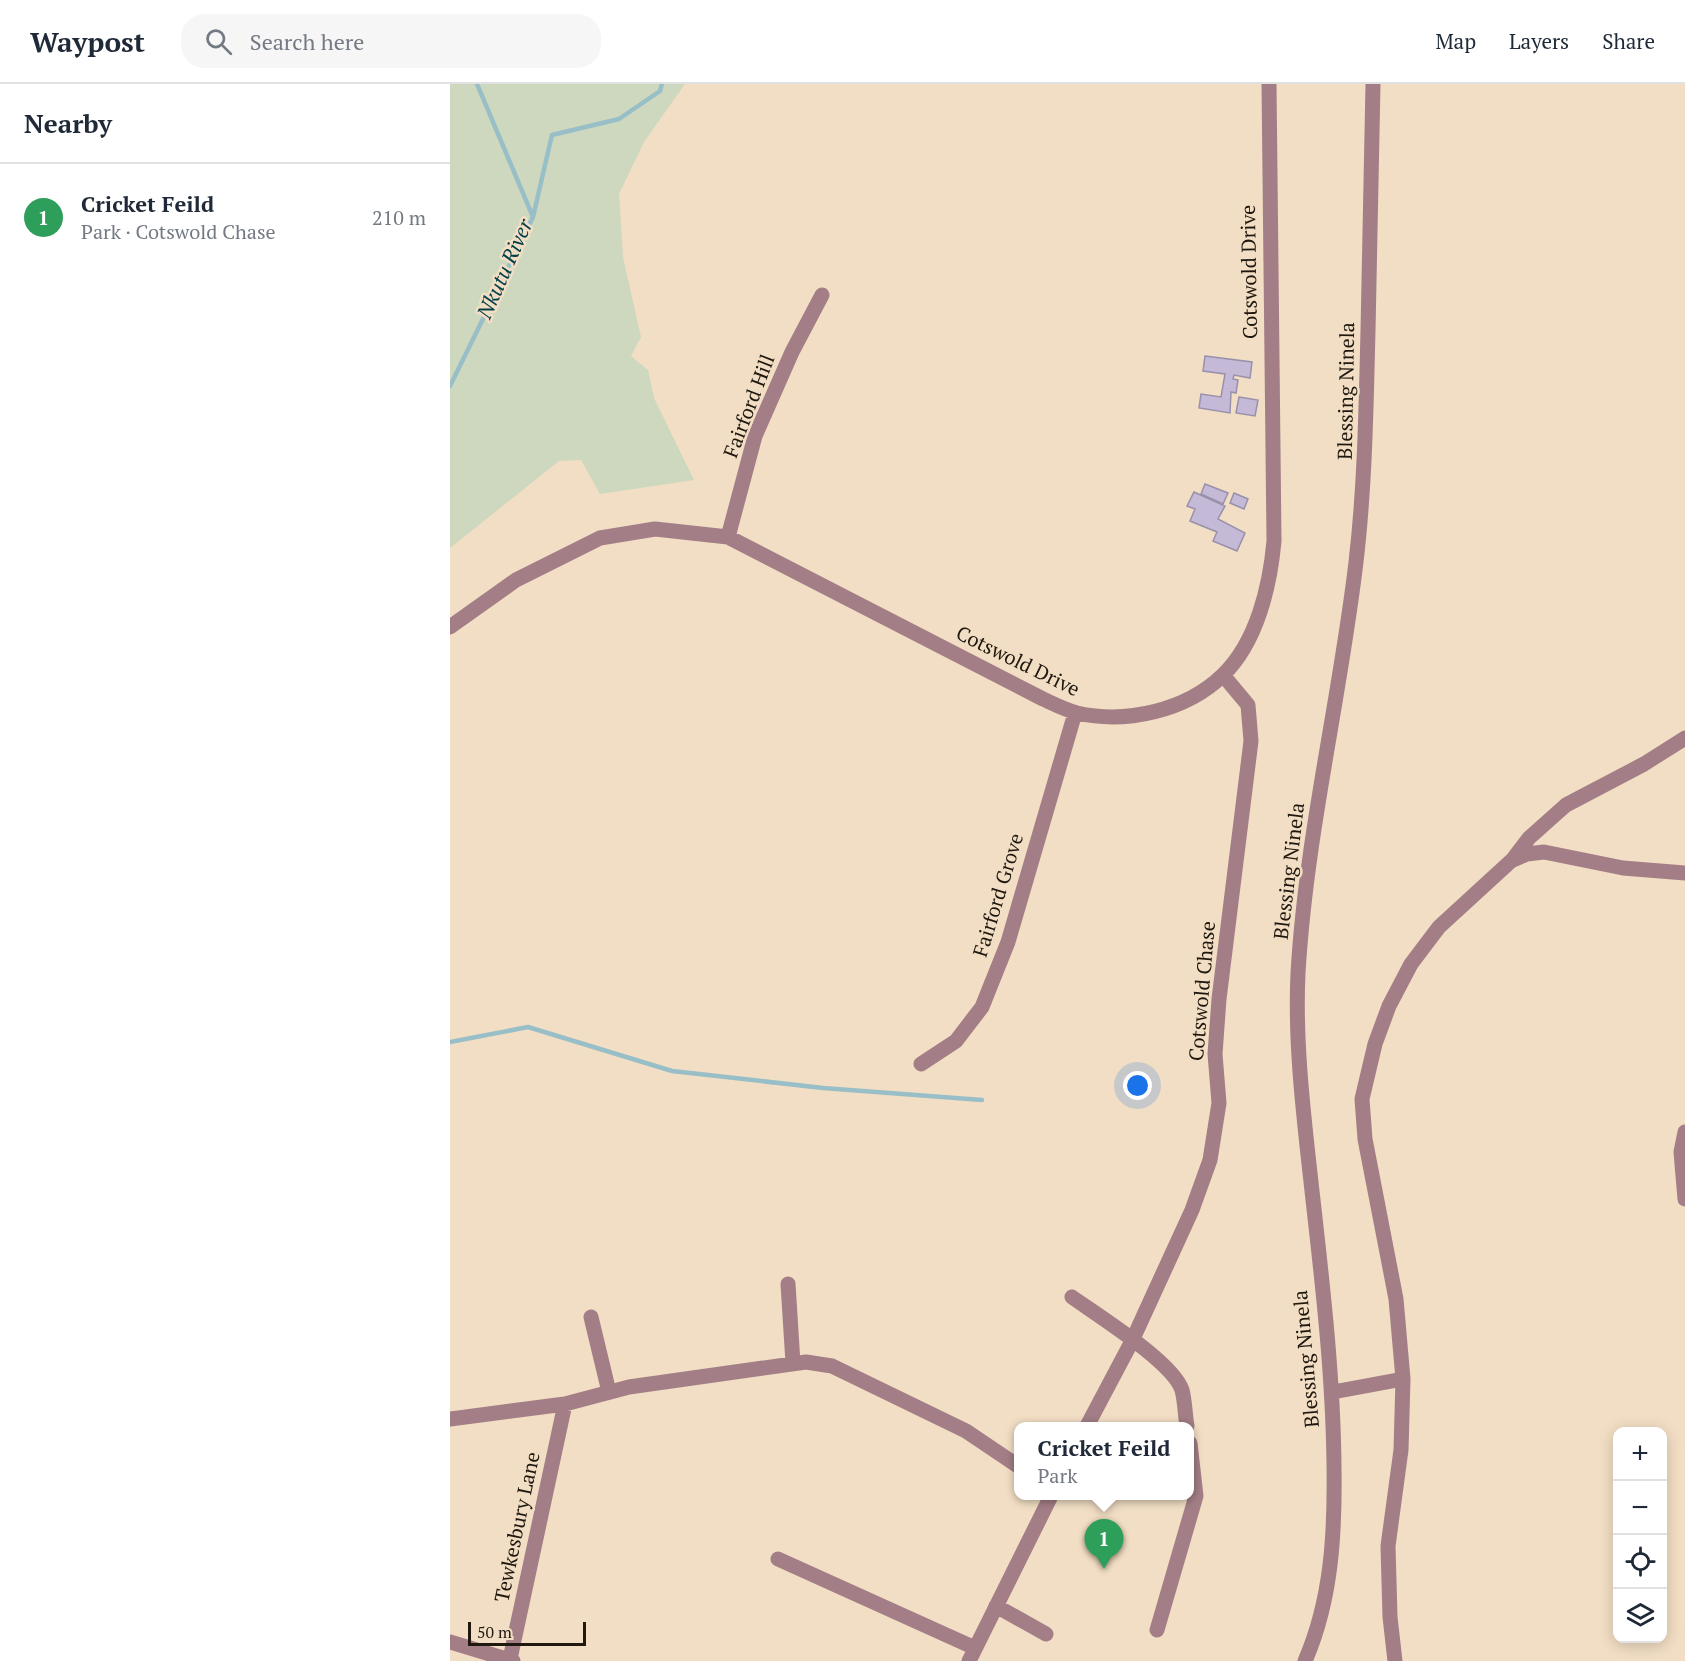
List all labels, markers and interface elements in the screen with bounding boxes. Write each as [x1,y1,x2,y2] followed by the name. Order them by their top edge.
[181,14,601,68] search box
[30,23,145,60] text: Waypost
[202,25,235,58] icon: search
[250,27,364,56] text: Search here
[1435,27,1476,55] text: Map
[1509,27,1569,55] text: Layers
[1602,27,1655,55] text: Share
[24,106,112,140] text: Nearby
[81,189,214,218] text: Cricket Feild
[38,204,49,231] text: 1
[372,204,426,231] text: 210 m
[1234,205,1263,339] street label: Cotswold Drive
[469,214,539,324] water label: Nkutu River
[81,218,276,245] text: Park · Cotswold Chase
[1331,322,1360,460] street label: Blessing Ninela
[716,350,781,461] street label: Fairford Hill
[952,619,1085,702] street label: Cotswold Drive
[1267,801,1310,941] street label: Blessing Ninela
[966,830,1029,960] street label: Fairford Grove
[1182,920,1221,1062] street label: Cotswold Chase
[1123,1071,1152,1100] your location
[1286,1289,1325,1429] street label: Blessing Ninela
[1014,1422,1194,1500] popup
[1613,1427,1667,1643] map controls
[1613,1427,1667,1481] button: +
[1037,1433,1171,1462] text: Cricket Feild
[487,1449,546,1604] street label: Tewkesbury Lane
[1037,1462,1077,1489] text: Park
[1613,1481,1667,1535] button: −
[1084,1520,1124,1569] pin: 1
[1613,1535,1667,1589] button: locate
[1613,1589,1667,1643] button: layers
[468,1619,586,1646] scale bar
[477,1621,512,1643] text: 50 m

